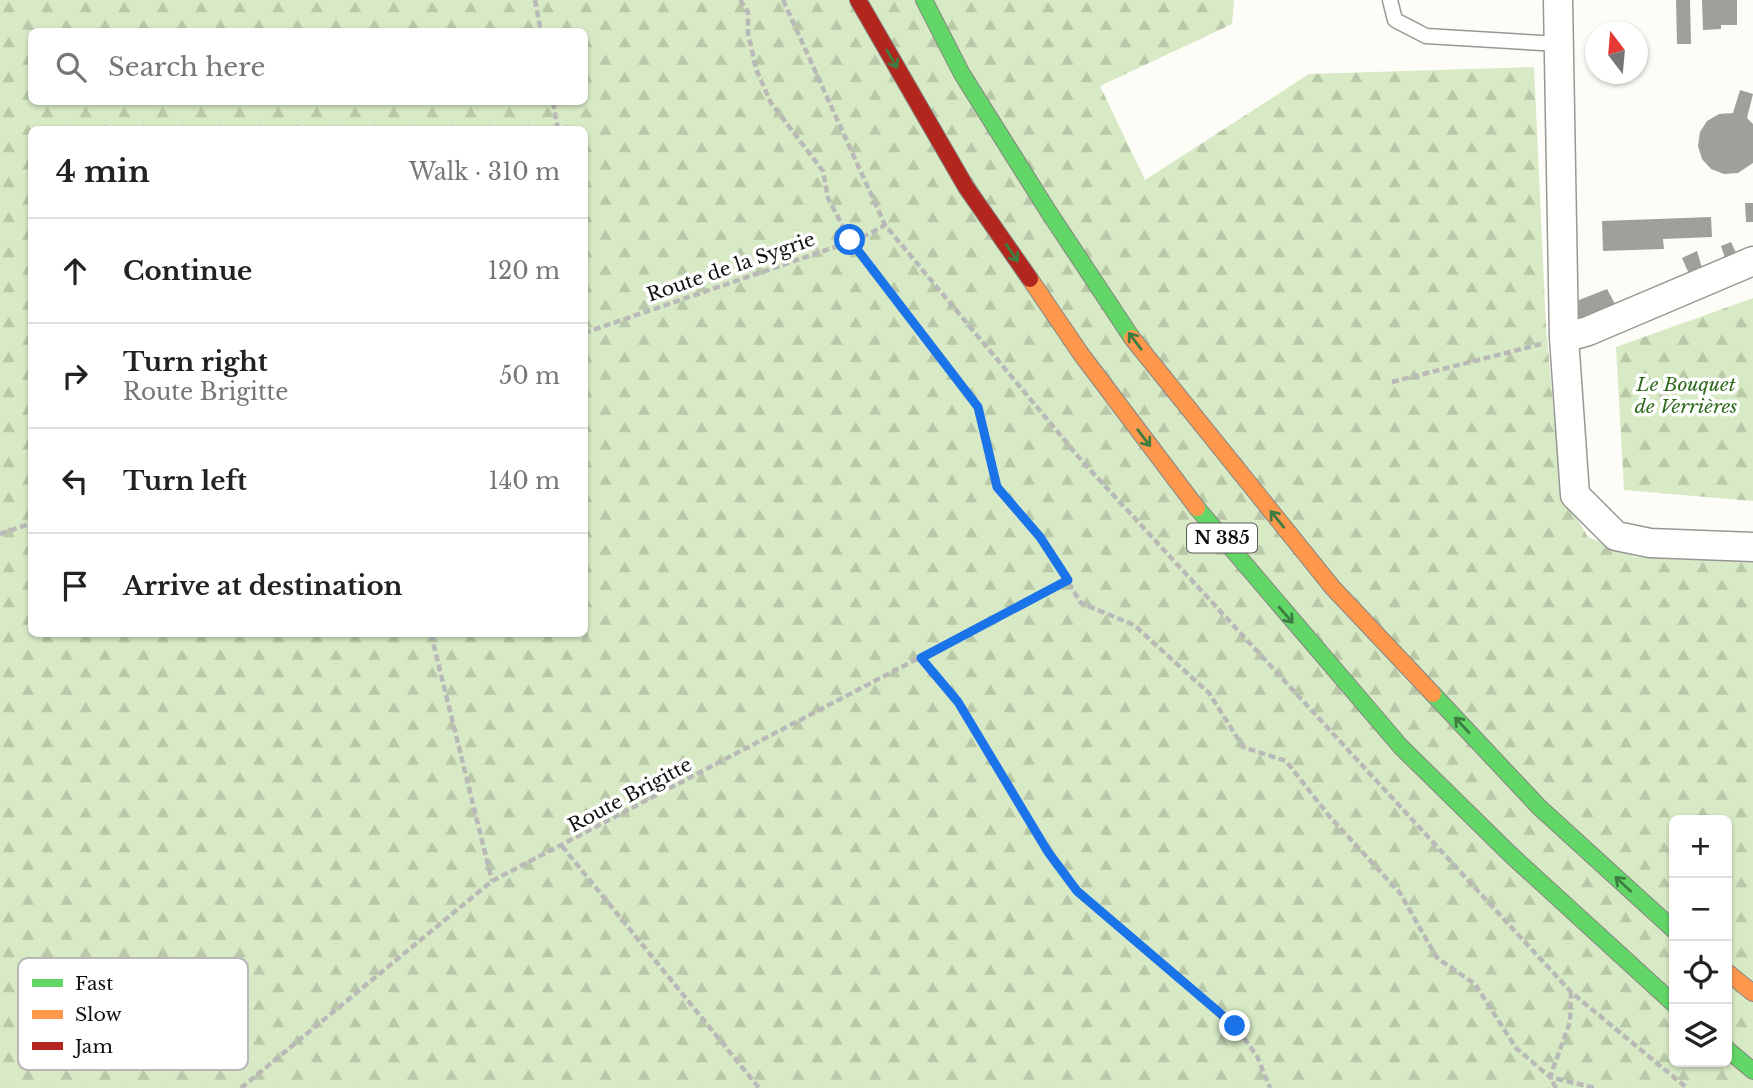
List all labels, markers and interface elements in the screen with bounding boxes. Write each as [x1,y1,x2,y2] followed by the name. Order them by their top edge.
[1585,21,1648,84] north arrow
[28,28,588,105] search box
[52,48,90,86] icon: search
[885,49,899,69] one-way arrow
[108,51,265,83] text: Search here
[56,153,150,190] text: 4 min
[409,158,560,186] text: Walk · 310 m
[834,224,865,255] route start
[644,227,818,307] street label: Route de la Sygrie
[1004,243,1019,262] one-way arrow
[56,252,94,290] icon: ahead
[123,255,252,287] text: Continue
[488,257,560,285] text: 120 m
[1128,332,1143,351] one-way arrow
[123,346,268,378] text: Turn right
[56,357,94,395] icon: right
[499,362,560,390] text: 50 m
[1635,373,1737,418] park label: Le Bouquet de Verrières
[123,378,288,406] text: Route Brigitte
[1136,428,1151,447] one-way arrow
[56,462,94,500] icon: left
[123,465,247,497] text: Turn left
[489,467,560,495] text: 140 m
[1269,510,1285,528] one-way arrow
[1187,524,1257,552] road number: N 385
[56,567,94,605] icon: arrive
[123,570,403,602] text: Arrive at destination
[1278,606,1294,624] one-way arrow
[1453,716,1470,733] one-way arrow
[564,753,696,837] street label: Route Brigitte
[1669,815,1732,1067] map controls
[1669,815,1732,878] button: +
[1615,876,1632,893] one-way arrow
[1669,878,1732,941] button: −
[1669,941,1732,1004] button: locate
[18,958,248,1070] legend
[75,972,114,995] text: Fast
[75,1003,122,1026] text: Slow
[1669,1004,1732,1067] button: layers
[1219,1010,1250,1041] route end
[72,1035,113,1058] text: Jam

